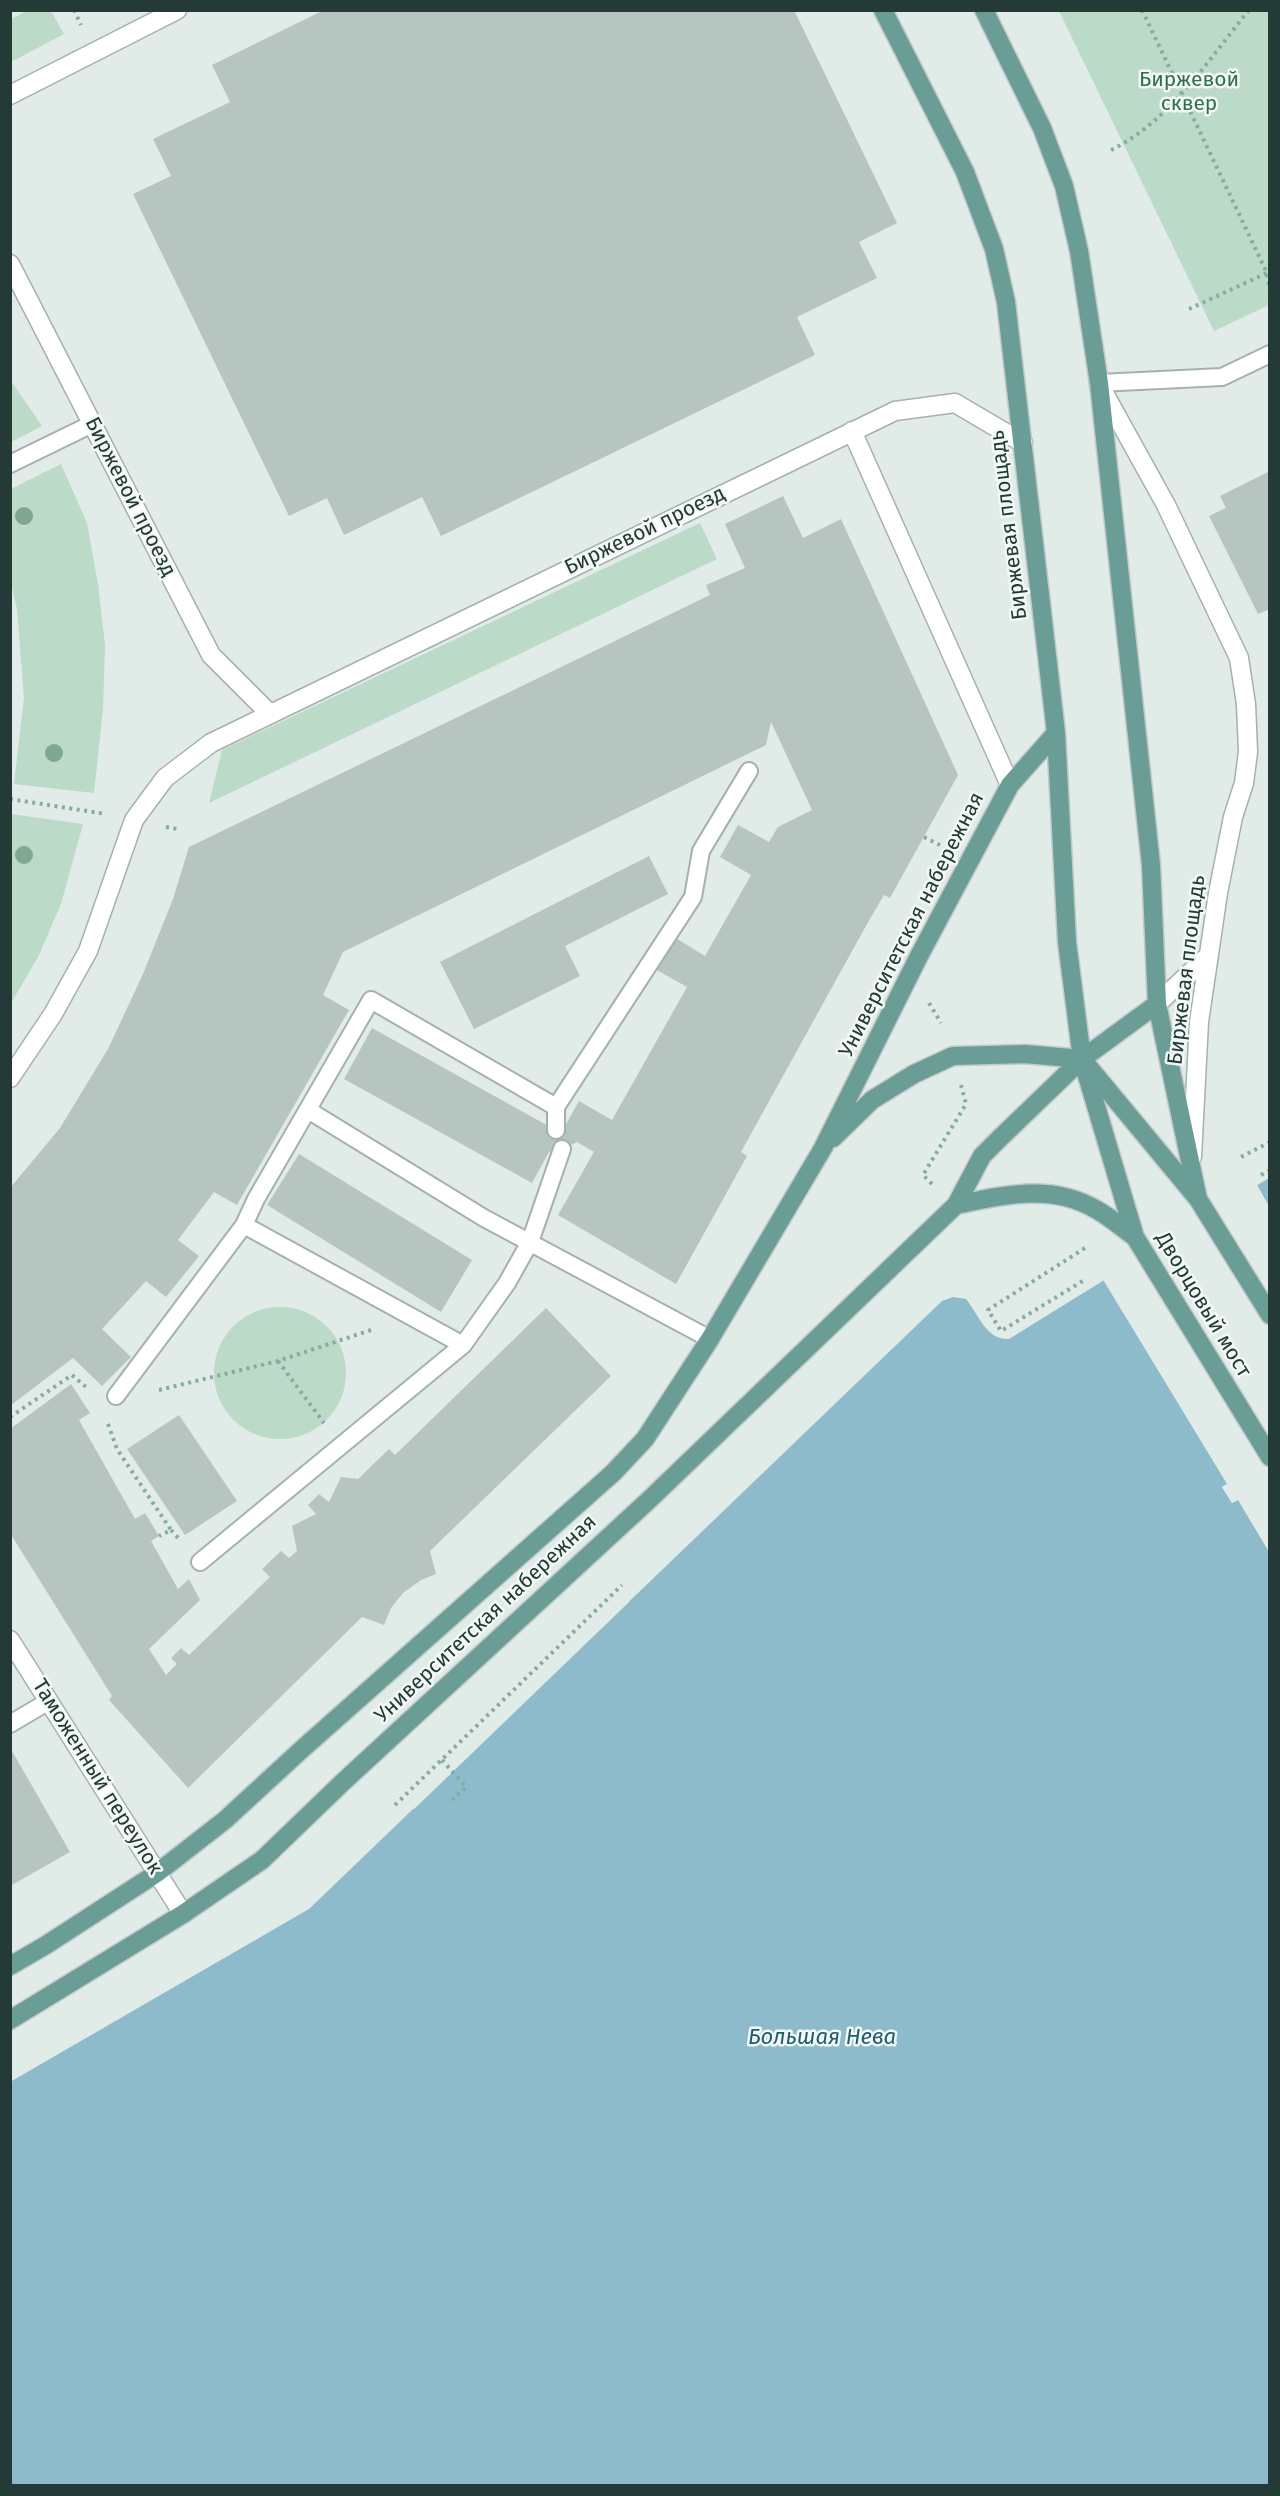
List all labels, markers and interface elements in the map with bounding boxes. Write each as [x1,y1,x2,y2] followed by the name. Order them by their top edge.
[1139,67,1239,117] park label: Биржевой сквер
[79,413,181,581] street label: Биржевой проезд
[985,429,1033,621] street label: Биржевая площадь
[561,481,729,581] street label: Биржевой проезд
[834,788,990,1062] street label: Университетская набережная
[1163,874,1211,1066] street label: Биржевая площадь
[1150,1228,1256,1382] street label: Дворцовый мост
[370,1510,602,1728] street label: Университетская набережная
[27,1675,167,1879] street label: Таможенный переулок
[748,2025,896,2051] water label: Большая Нева

